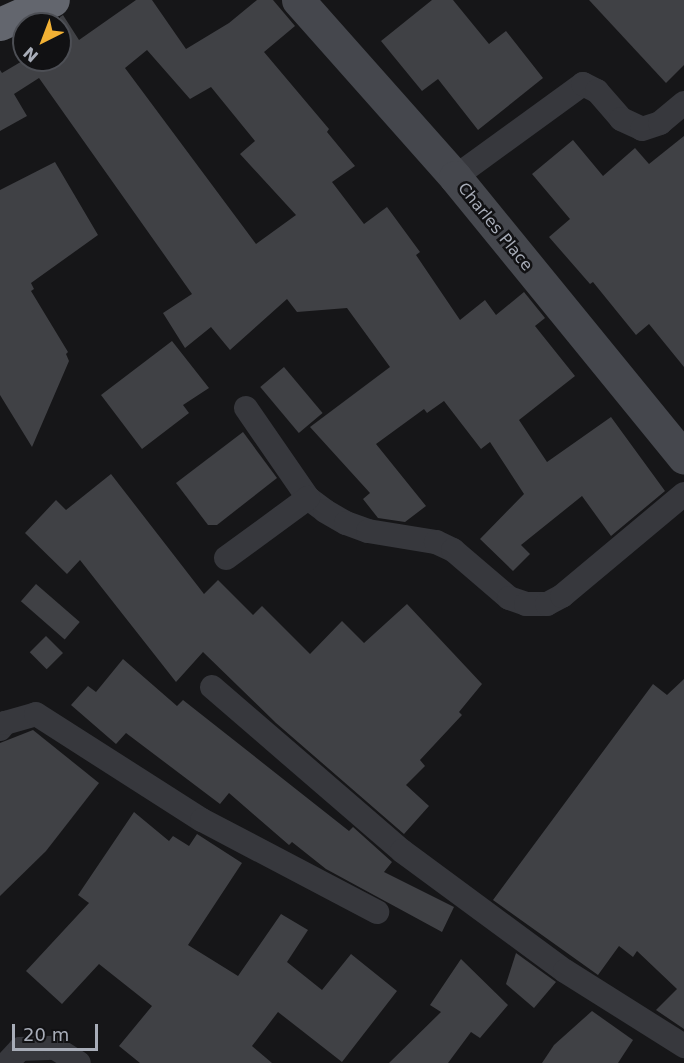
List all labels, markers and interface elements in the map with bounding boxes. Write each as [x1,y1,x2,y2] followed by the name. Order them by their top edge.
[12,12,72,72] north arrow
[20,43,42,66] text: N
[454,179,536,275] street label: Charles Place
[15,1012,100,1050] scale bar
[23,1024,69,1045] text: 20 m

